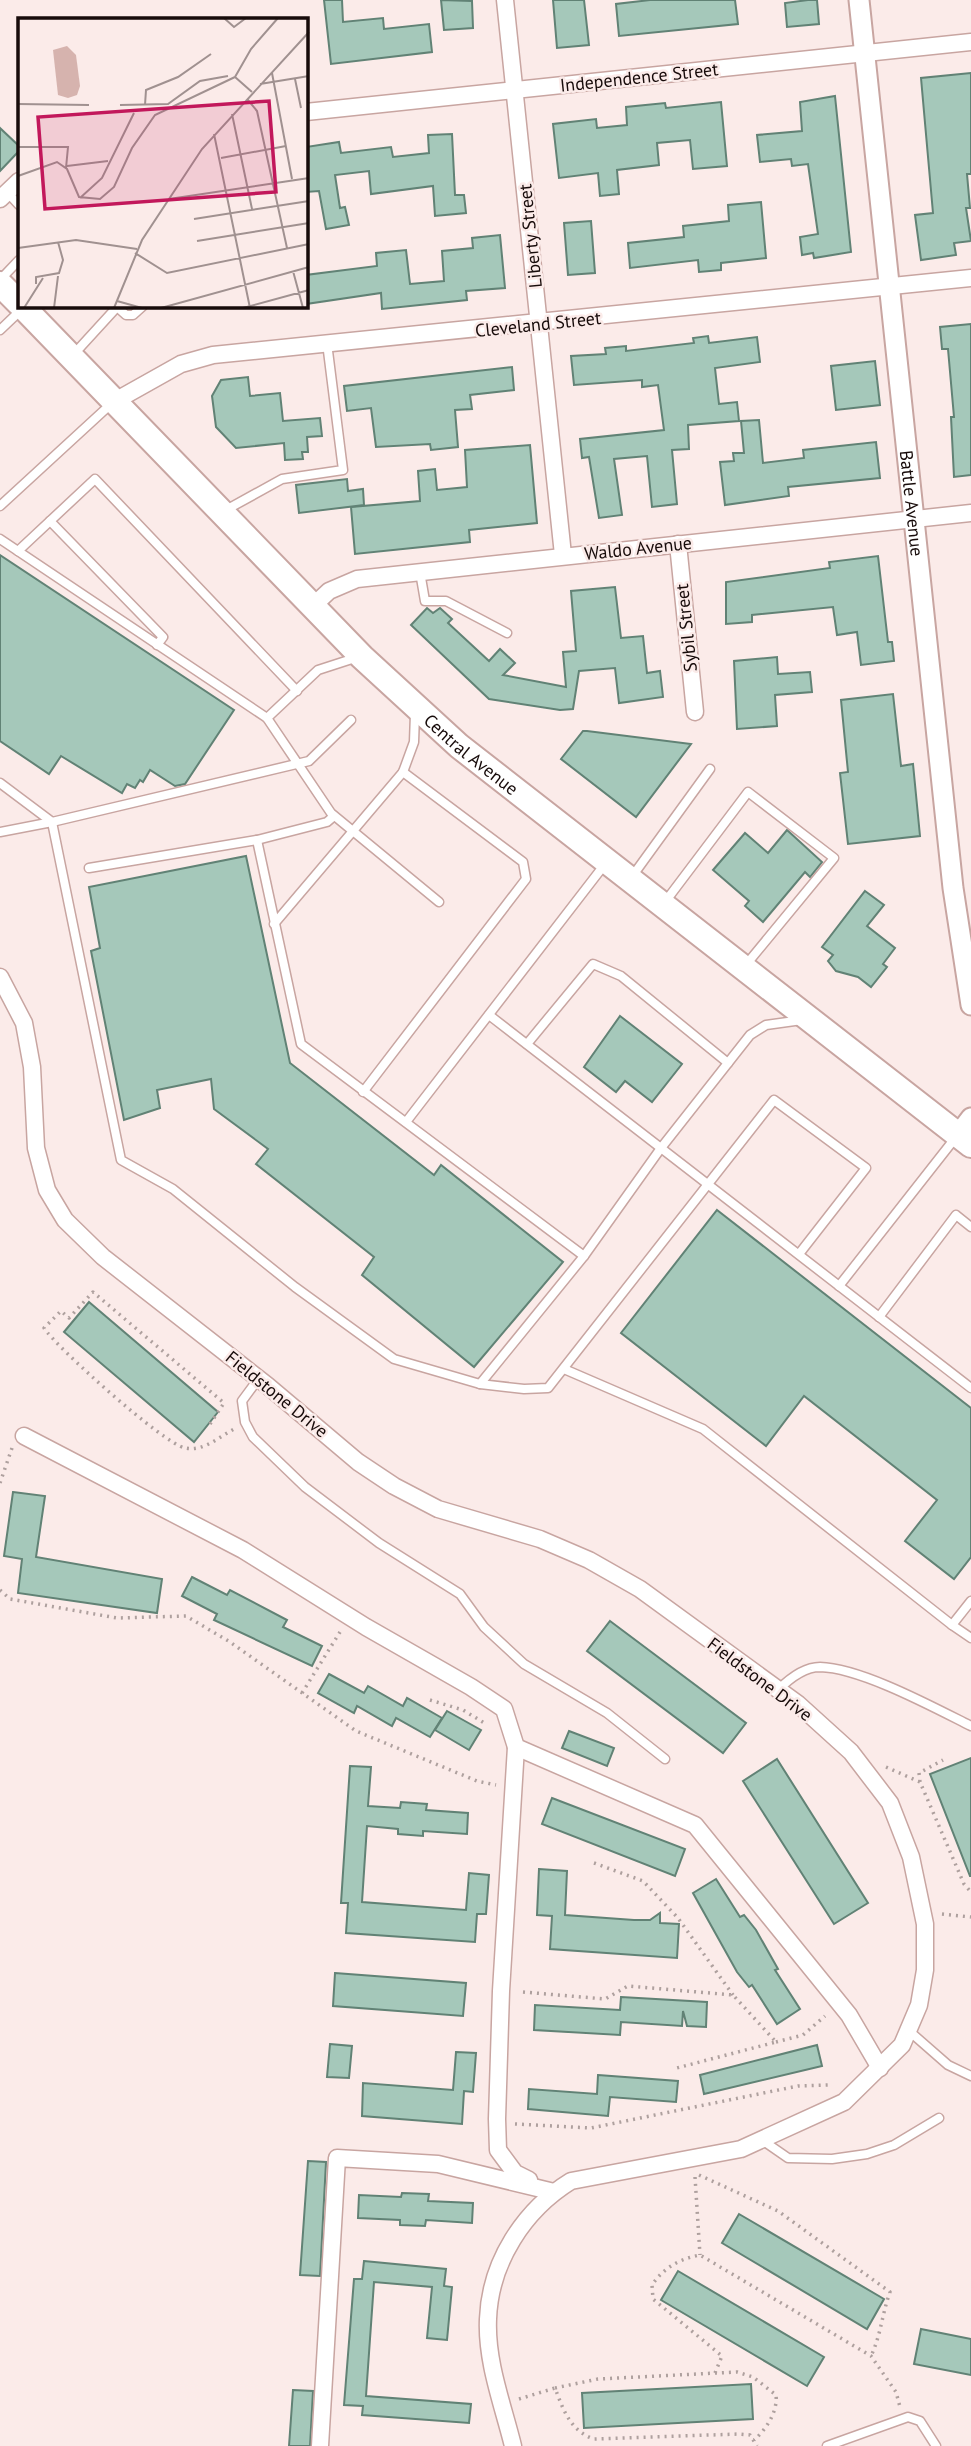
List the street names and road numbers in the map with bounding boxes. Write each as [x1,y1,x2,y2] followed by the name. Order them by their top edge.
[559,57,719,97] street label: Independence Street
[513,183,547,289] street label: Liberty Street
[474,306,602,342] street label: Cleveland Street
[895,449,929,557] street label: Battle Avenue
[583,531,693,565] street label: Waldo Avenue
[670,583,702,673] street label: Sybil Street
[419,708,523,800] street label: Central Avenue
[221,1346,333,1442] street label: Fieldstone Drive
[703,1632,817,1726] street label: Fieldstone Drive

